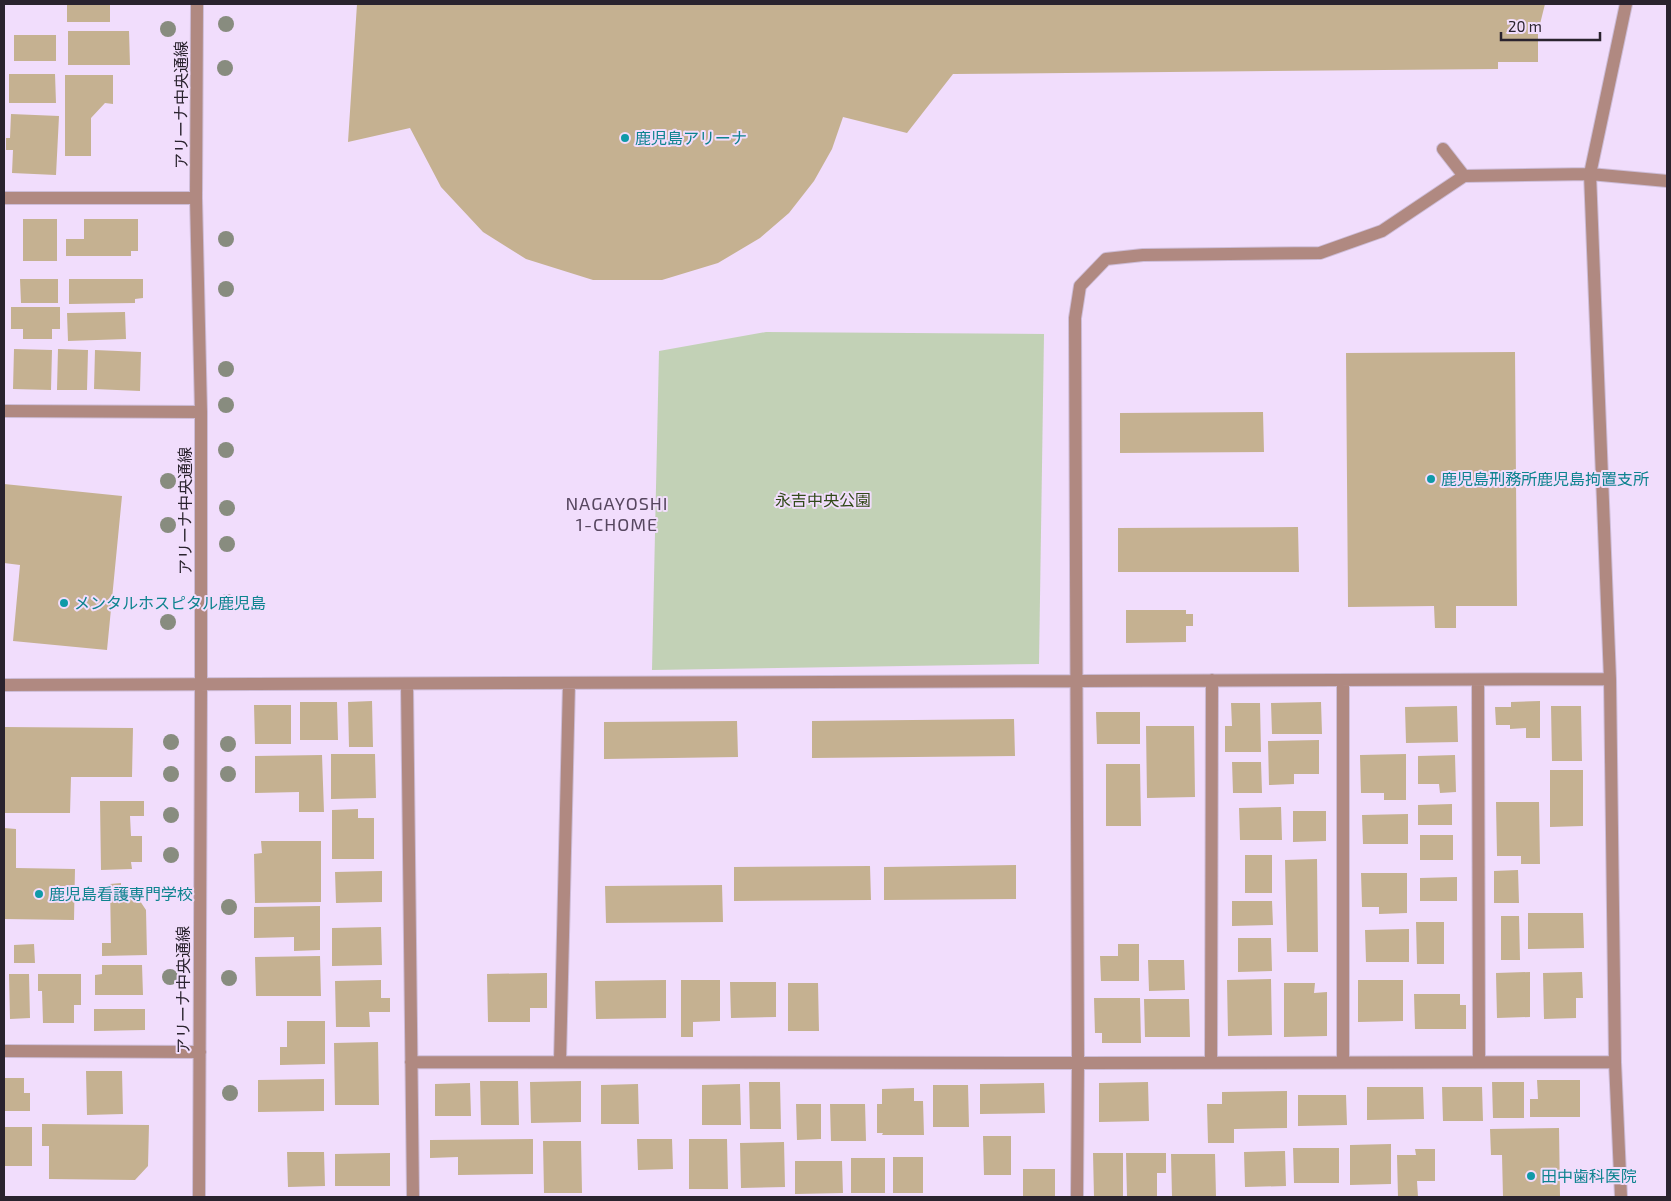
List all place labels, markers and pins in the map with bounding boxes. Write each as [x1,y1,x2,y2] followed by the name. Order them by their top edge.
[635,128,747,147] place label: 鹿児島アリーナ
[619,132,631,144] marker: 鹿児島アリーナ
[1441,469,1649,488] place label: 鹿児島刑務所鹿児島拘置支所
[1425,473,1437,485] marker: 鹿児島刑務所鹿児島拘置支所
[74,593,266,612] place label: メンタルホスピタル鹿児島
[58,597,70,609] marker: メンタルホスピタル鹿児島
[49,884,193,903] place label: 鹿児島看護専門学校
[33,888,45,900] marker: 鹿児島看護専門学校
[1541,1166,1637,1185] place label: 田中歯科医院
[1525,1170,1537,1182] marker: 田中歯科医院

